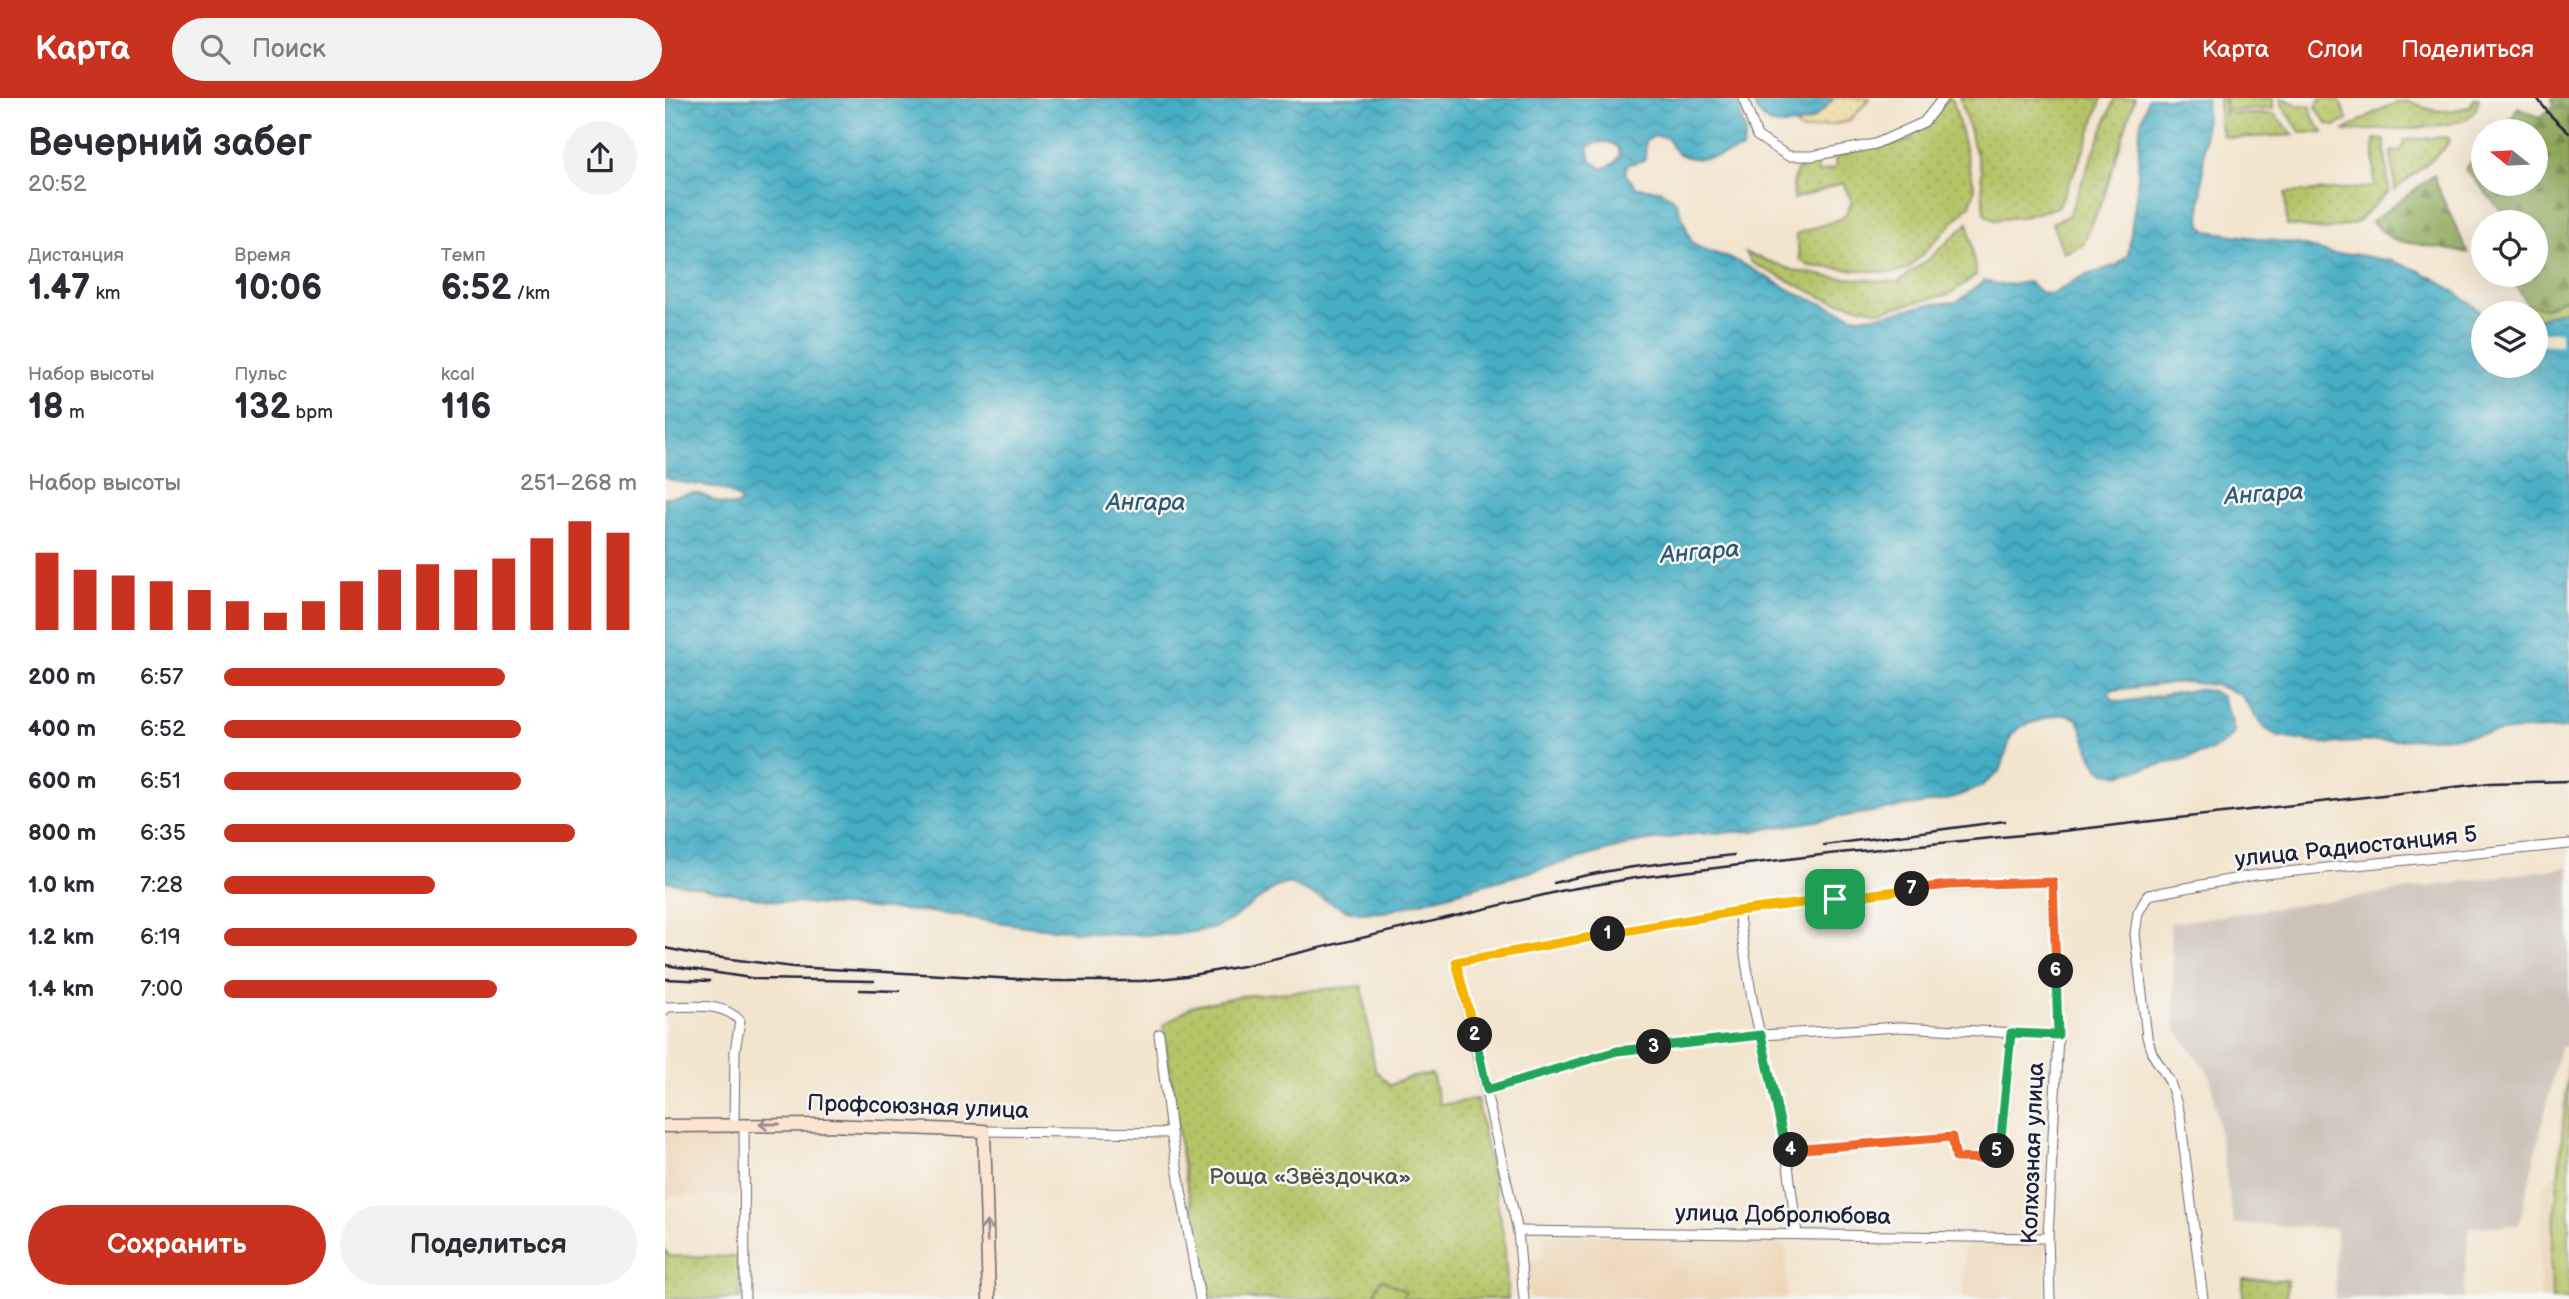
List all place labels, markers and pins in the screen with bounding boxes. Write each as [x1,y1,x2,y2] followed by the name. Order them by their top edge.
[1805,869,1865,929] pin
[1895,872,1929,906] pin: 7
[1591,916,1625,952] pin: 1
[2039,954,2073,988] pin: 6
[1457,1018,1493,1052] pin: 2
[1637,1030,1671,1065] pin: 3
[1773,1132,1809,1168] pin: 4
[1979,1134,2015,1168] pin: 5

